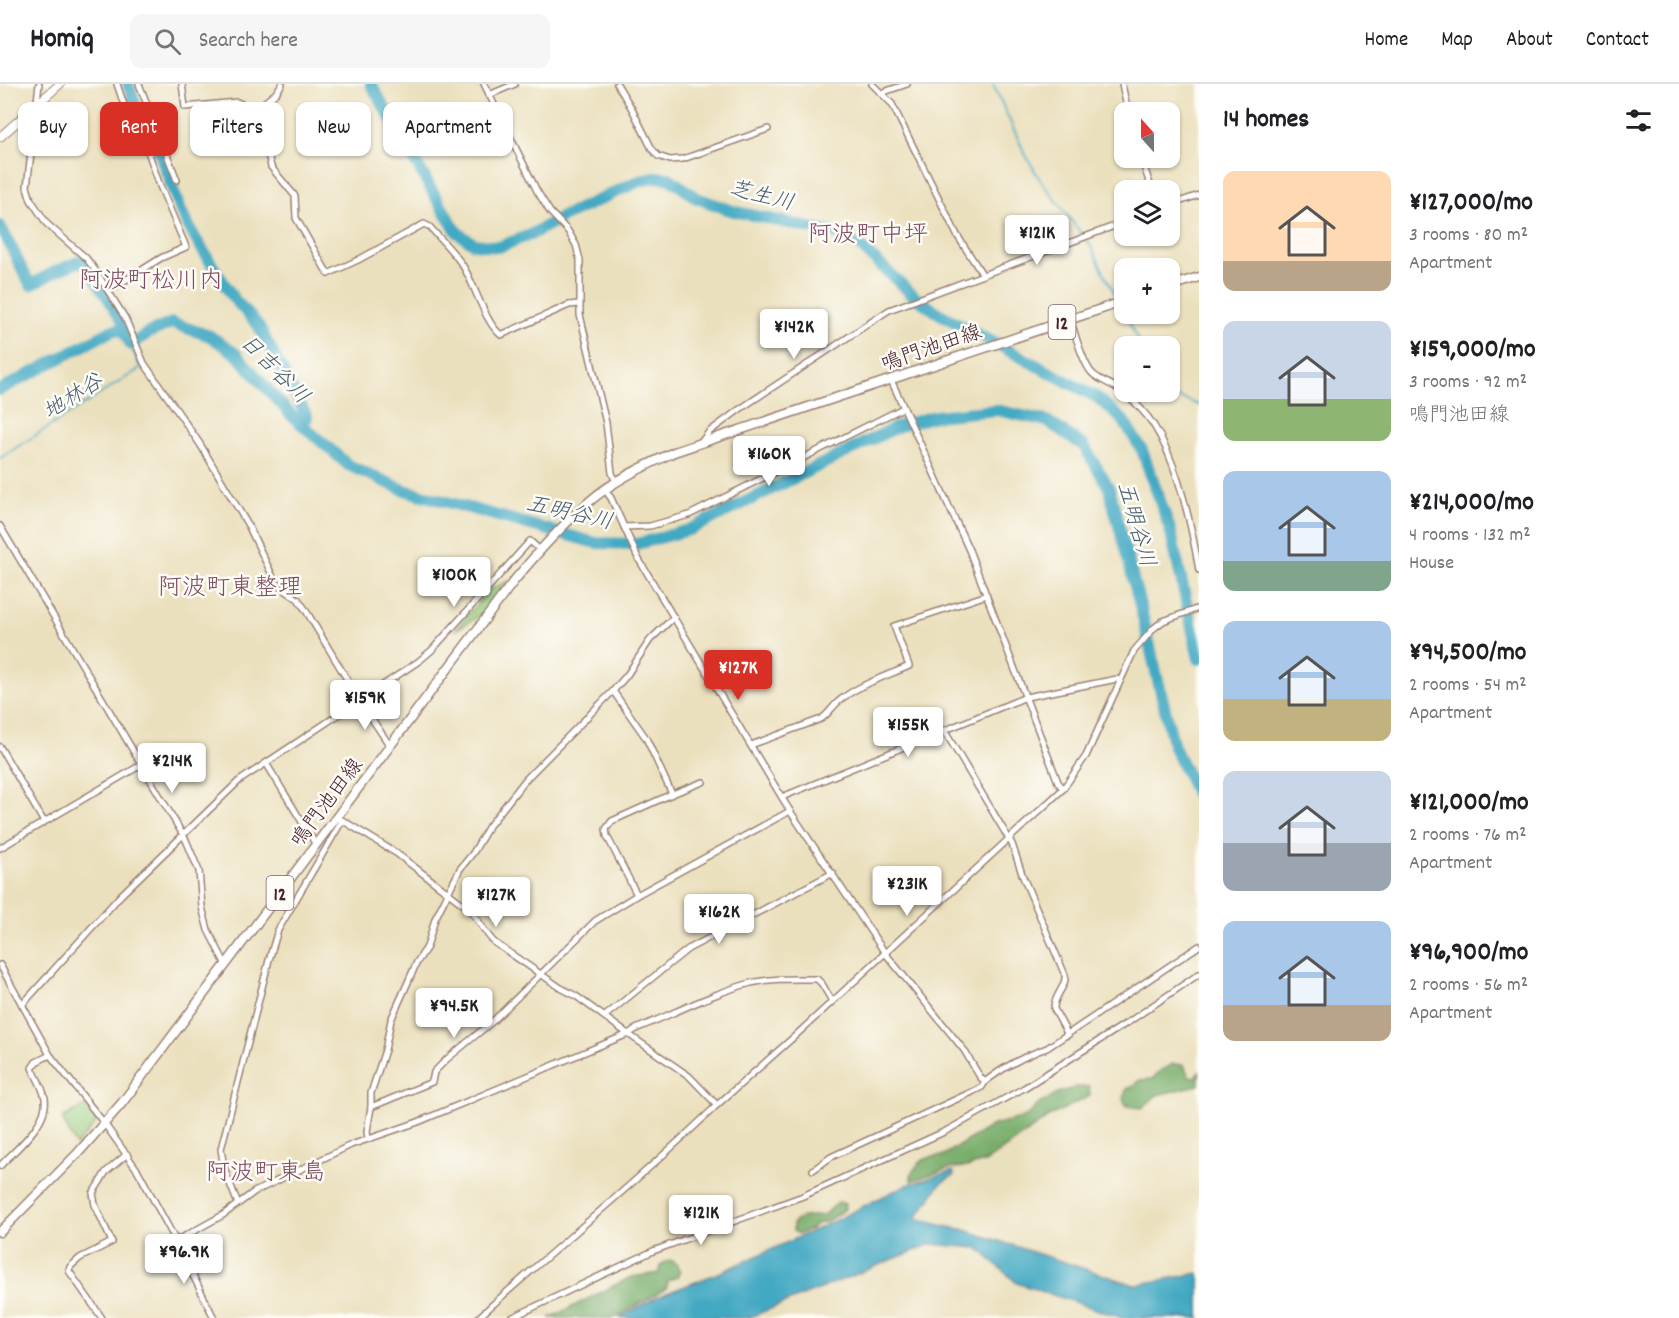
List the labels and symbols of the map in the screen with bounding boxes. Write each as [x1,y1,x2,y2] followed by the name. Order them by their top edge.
[1114,102,1180,168] north arrow
[725,174,797,220] water label: 芝生川
[995,215,1079,266] pin: ¥121K
[808,219,928,253] district label: 阿波町中坪
[79,265,223,299] district label: 阿波町松川内
[1048,305,1076,339] road number: 12
[752,309,836,360] pin: ¥142K
[877,319,986,381] street label: 鳴門池田線
[231,328,316,413] water label: 日吉谷川
[38,367,111,429] water label: 地林谷
[727,436,811,487] pin: ¥160K
[1108,478,1162,572] water label: 五明谷川
[523,489,616,539] water label: 五明谷川
[412,557,496,608] pin: ¥100K
[158,572,302,606] district label: 阿波町東整理
[696,650,780,701] pin: ¥127K
[323,680,407,731] pin: ¥159K
[866,707,950,758] pin: ¥155K
[130,743,214,794] pin: ¥214K
[285,753,372,855] street label: 鳴門池田線
[865,866,949,917] pin: ¥231K
[266,876,294,910] road number: 12
[454,877,538,928] pin: ¥127K
[677,894,761,945] pin: ¥162K
[405,988,503,1039] pin: ¥94.5K
[206,1157,326,1191] district label: 阿波町東島
[659,1195,743,1246] pin: ¥121K
[135,1234,233,1285] pin: ¥96.9K

